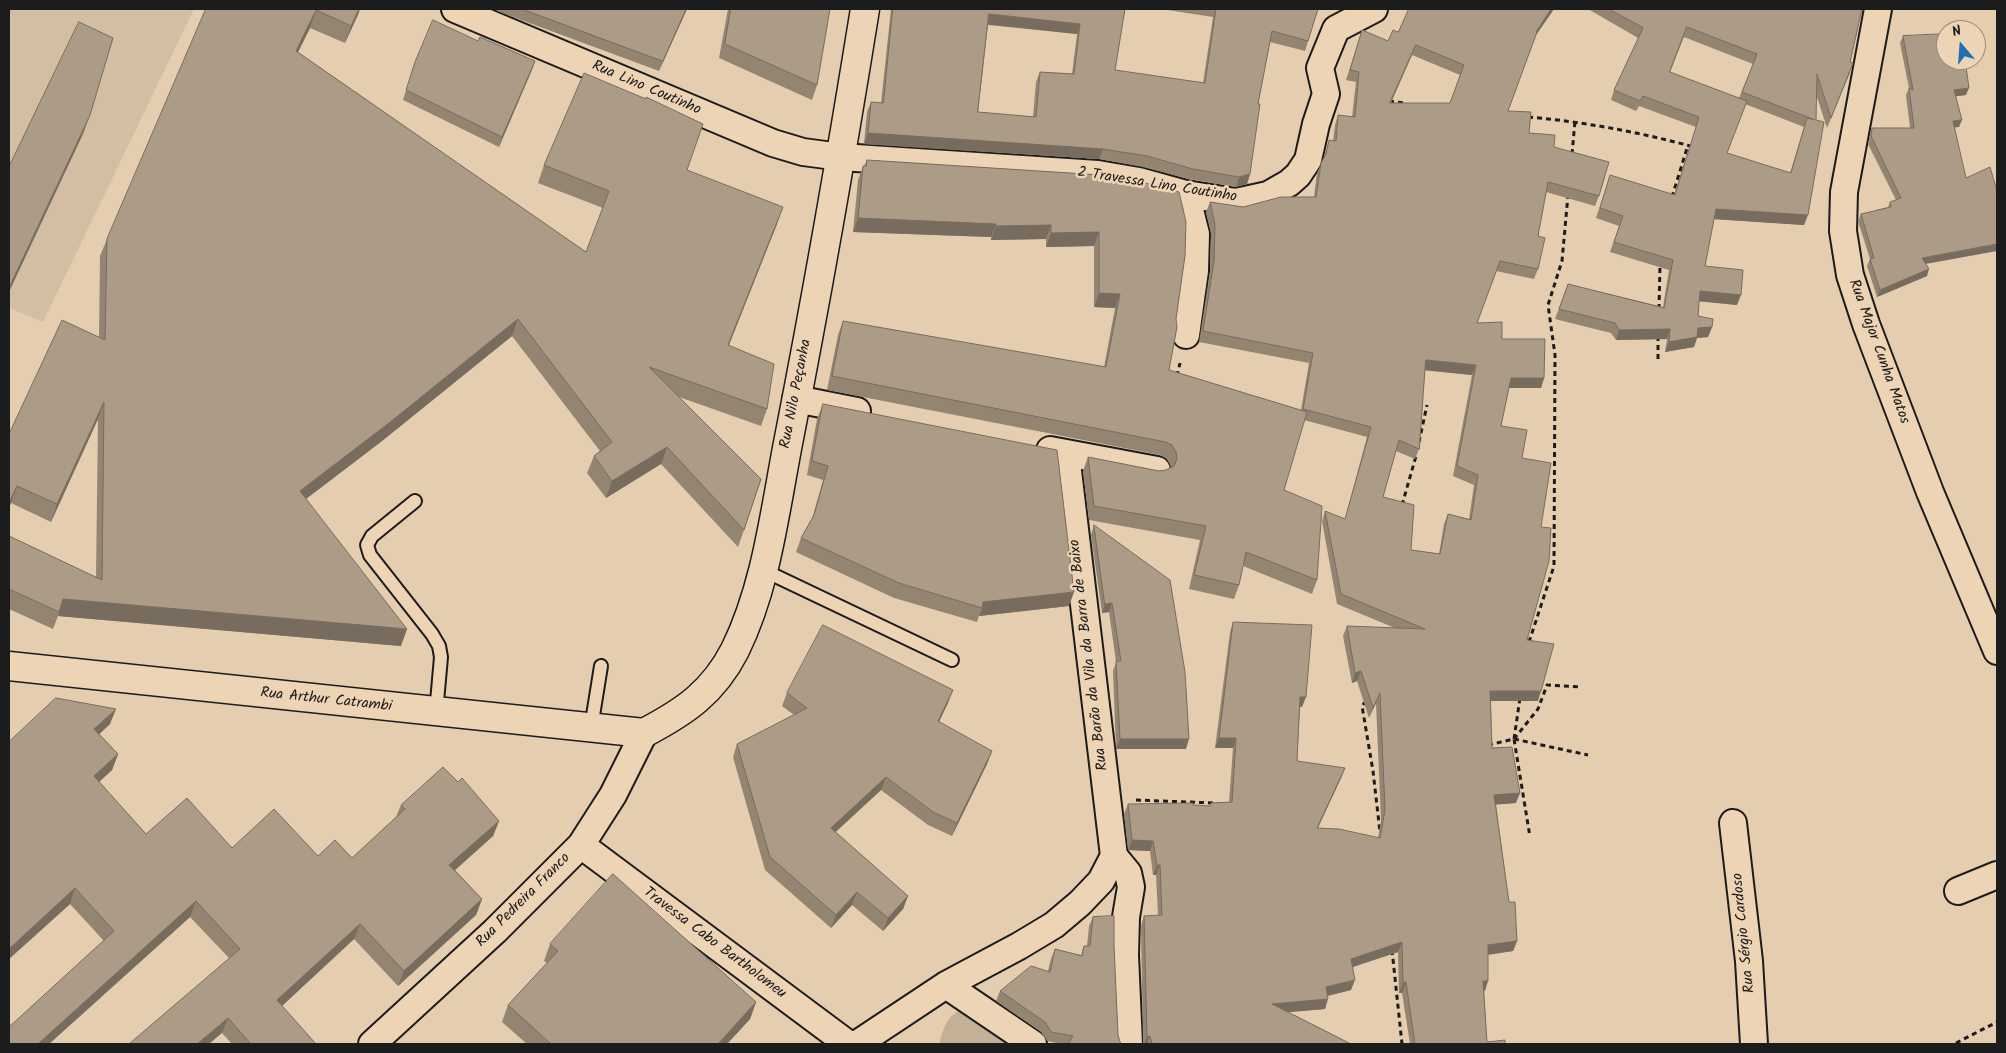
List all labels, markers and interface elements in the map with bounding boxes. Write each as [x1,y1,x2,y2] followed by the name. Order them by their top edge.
[1936,20,1986,70] north arrow
[1949,20,1964,44] text: N
[589,58,703,120] street label: Rua Lino Coutinho
[1076,164,1238,208] street label: 2 Travessa Lino Coutinho
[1843,277,1913,427] street label: Rua Major Cunha Matos
[778,338,816,450] street label: Rua Nilo Peçanha
[1067,538,1113,772] street label: Rua Barão da Vila da Barra de Baixo
[259,685,393,717] street label: Rua Arthur Catrambi
[473,850,575,952] street label: Rua Pedreira Franco
[1730,872,1760,994] street label: Rua Sérgio Cardoso
[639,884,789,1004] street label: Travessa Cabo Bartholomeu

